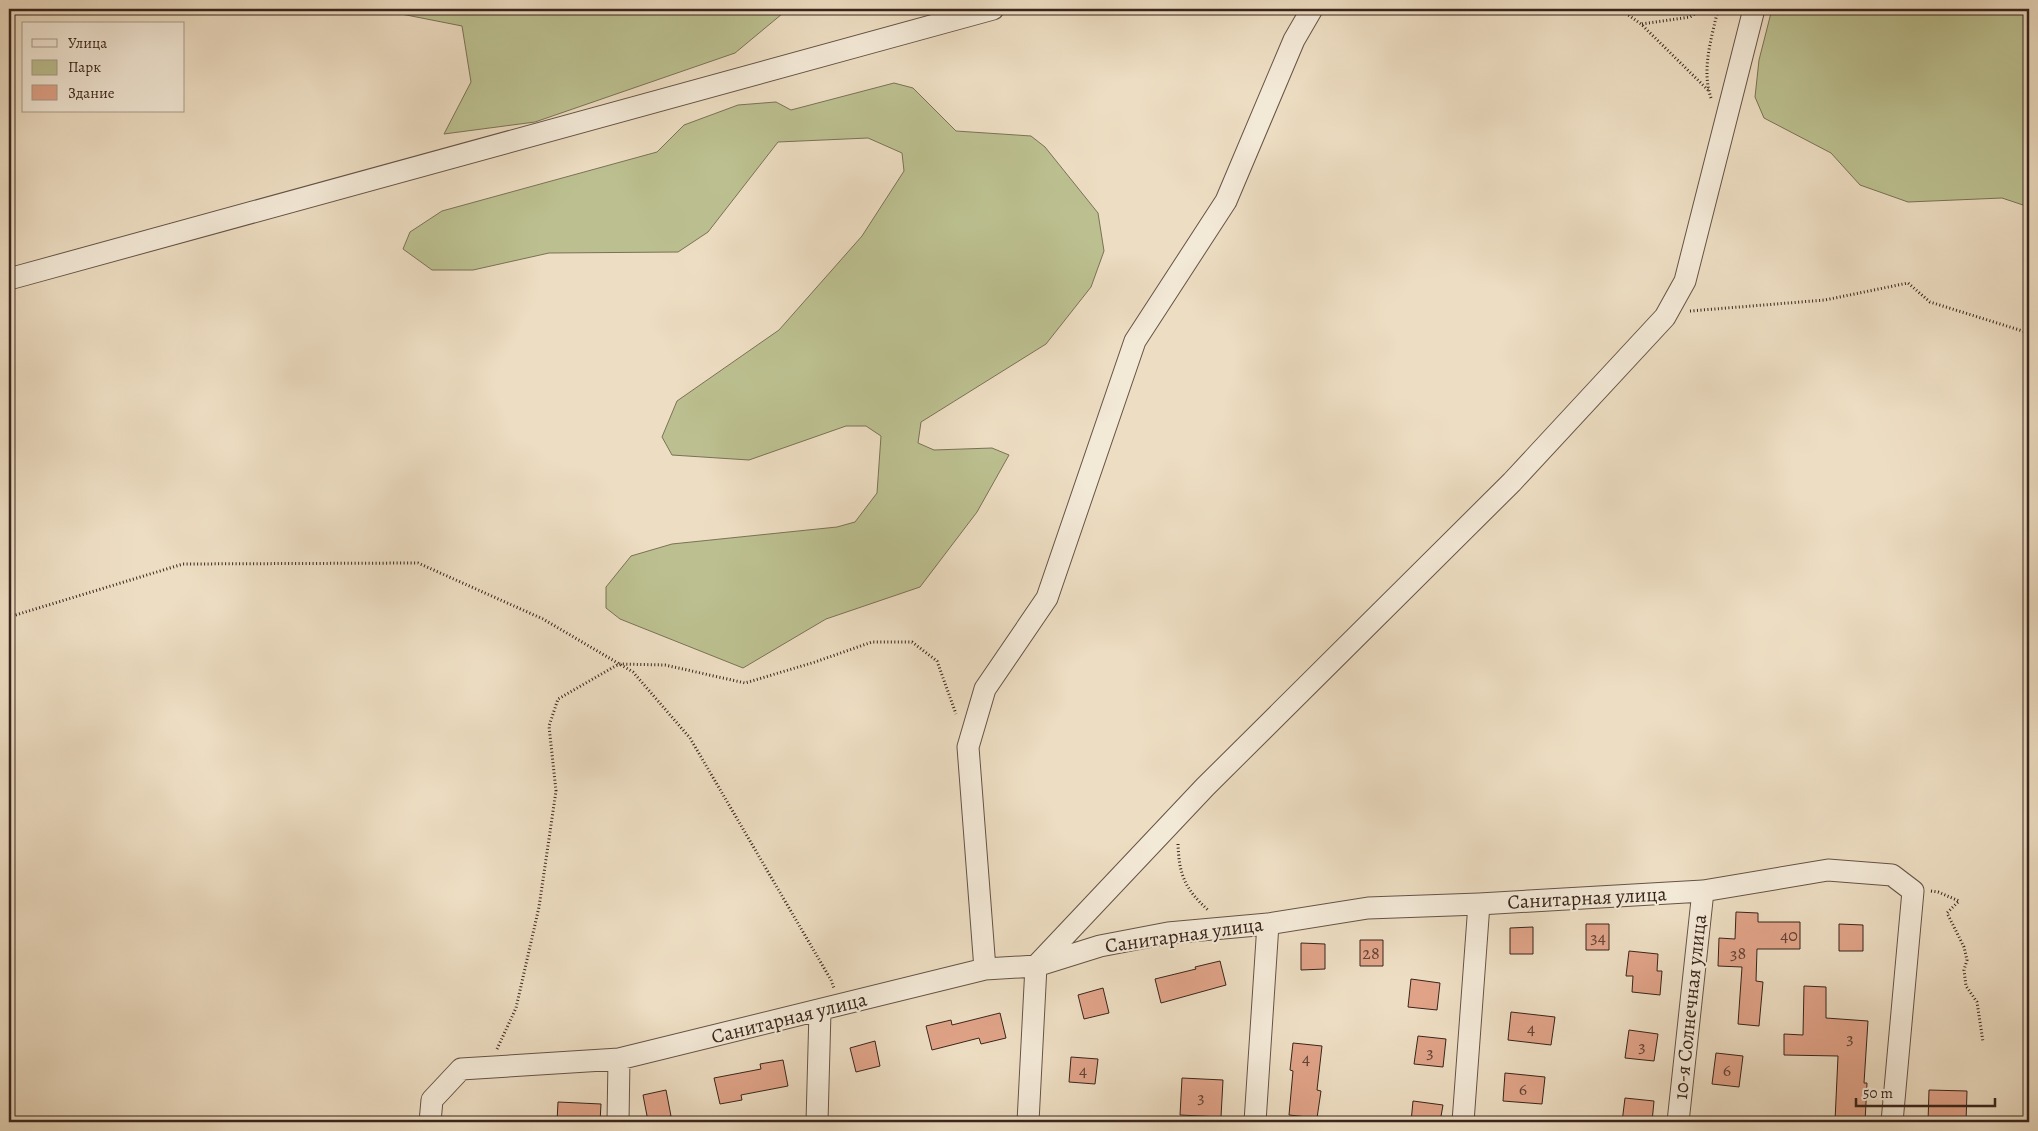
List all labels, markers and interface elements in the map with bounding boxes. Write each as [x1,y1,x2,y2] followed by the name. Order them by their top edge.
[22,22,185,112] legend
[68,33,107,53] text: Улица
[68,57,101,77] text: Парк
[68,83,115,103] text: Здание
[1507,880,1668,916] street label: Санитарная улица
[1103,910,1266,959] street label: Санитарная улица
[1667,912,1713,1101] street label: 10-я Солнечная улица
[1780,923,1798,947] house number: 40
[1590,925,1606,949] house number: 34
[1362,941,1380,965] house number: 28
[1730,941,1746,965] house number: 38
[708,985,870,1050] street label: Санитарная улица
[1527,1016,1535,1040] house number: 4
[1846,1026,1854,1050] house number: 3
[1638,1034,1646,1058] house number: 3
[1426,1040,1434,1064] house number: 3
[1302,1046,1310,1070] house number: 4
[1079,1058,1087,1082] house number: 4
[1723,1058,1731,1082] house number: 6
[1856,1076,1994,1108] scale bar
[1519,1077,1527,1101] house number: 6
[1863,1083,1893,1103] text: 50 m
[1197,1085,1205,1109] house number: 3

